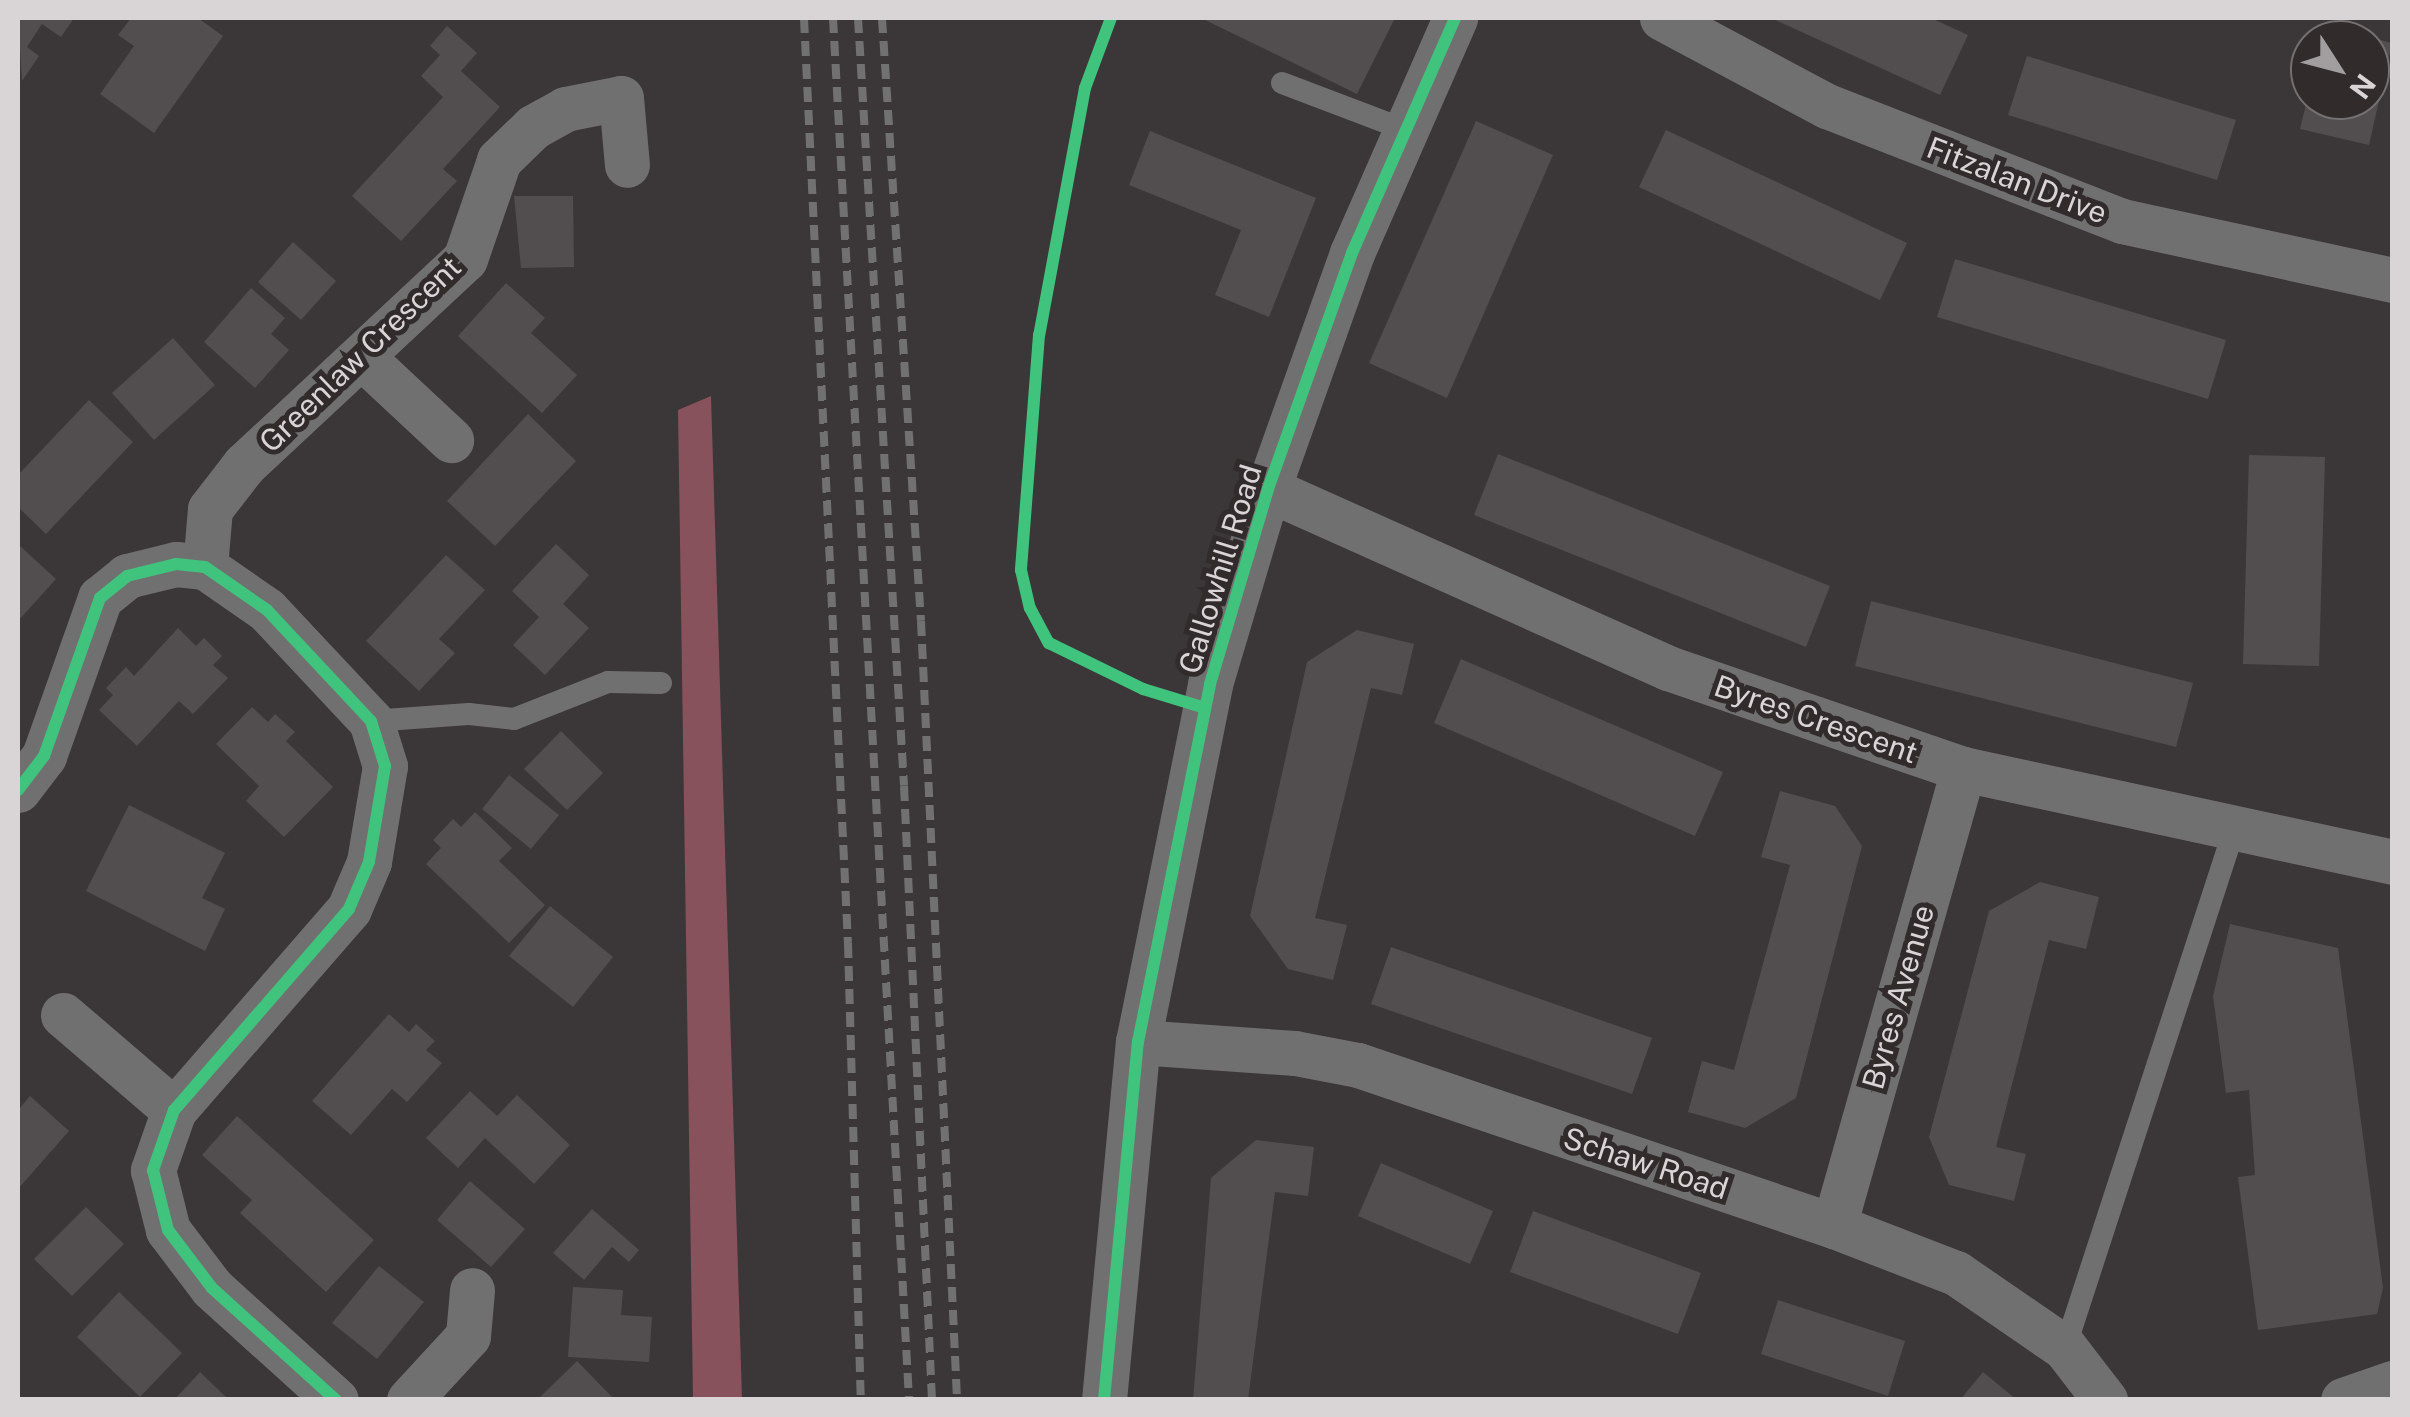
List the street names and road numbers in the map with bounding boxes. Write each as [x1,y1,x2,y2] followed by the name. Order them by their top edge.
[1922,129,2112,231] street label: Fitzalan Drive
[252,249,468,459] street label: Greenlaw Crescent
[1171,460,1269,678] street label: Gallowhill Road
[1710,667,1922,771] street label: Byres Crescent
[1855,901,1941,1093] street label: Byres Avenue
[1559,1119,1733,1207] street label: Schaw Road

